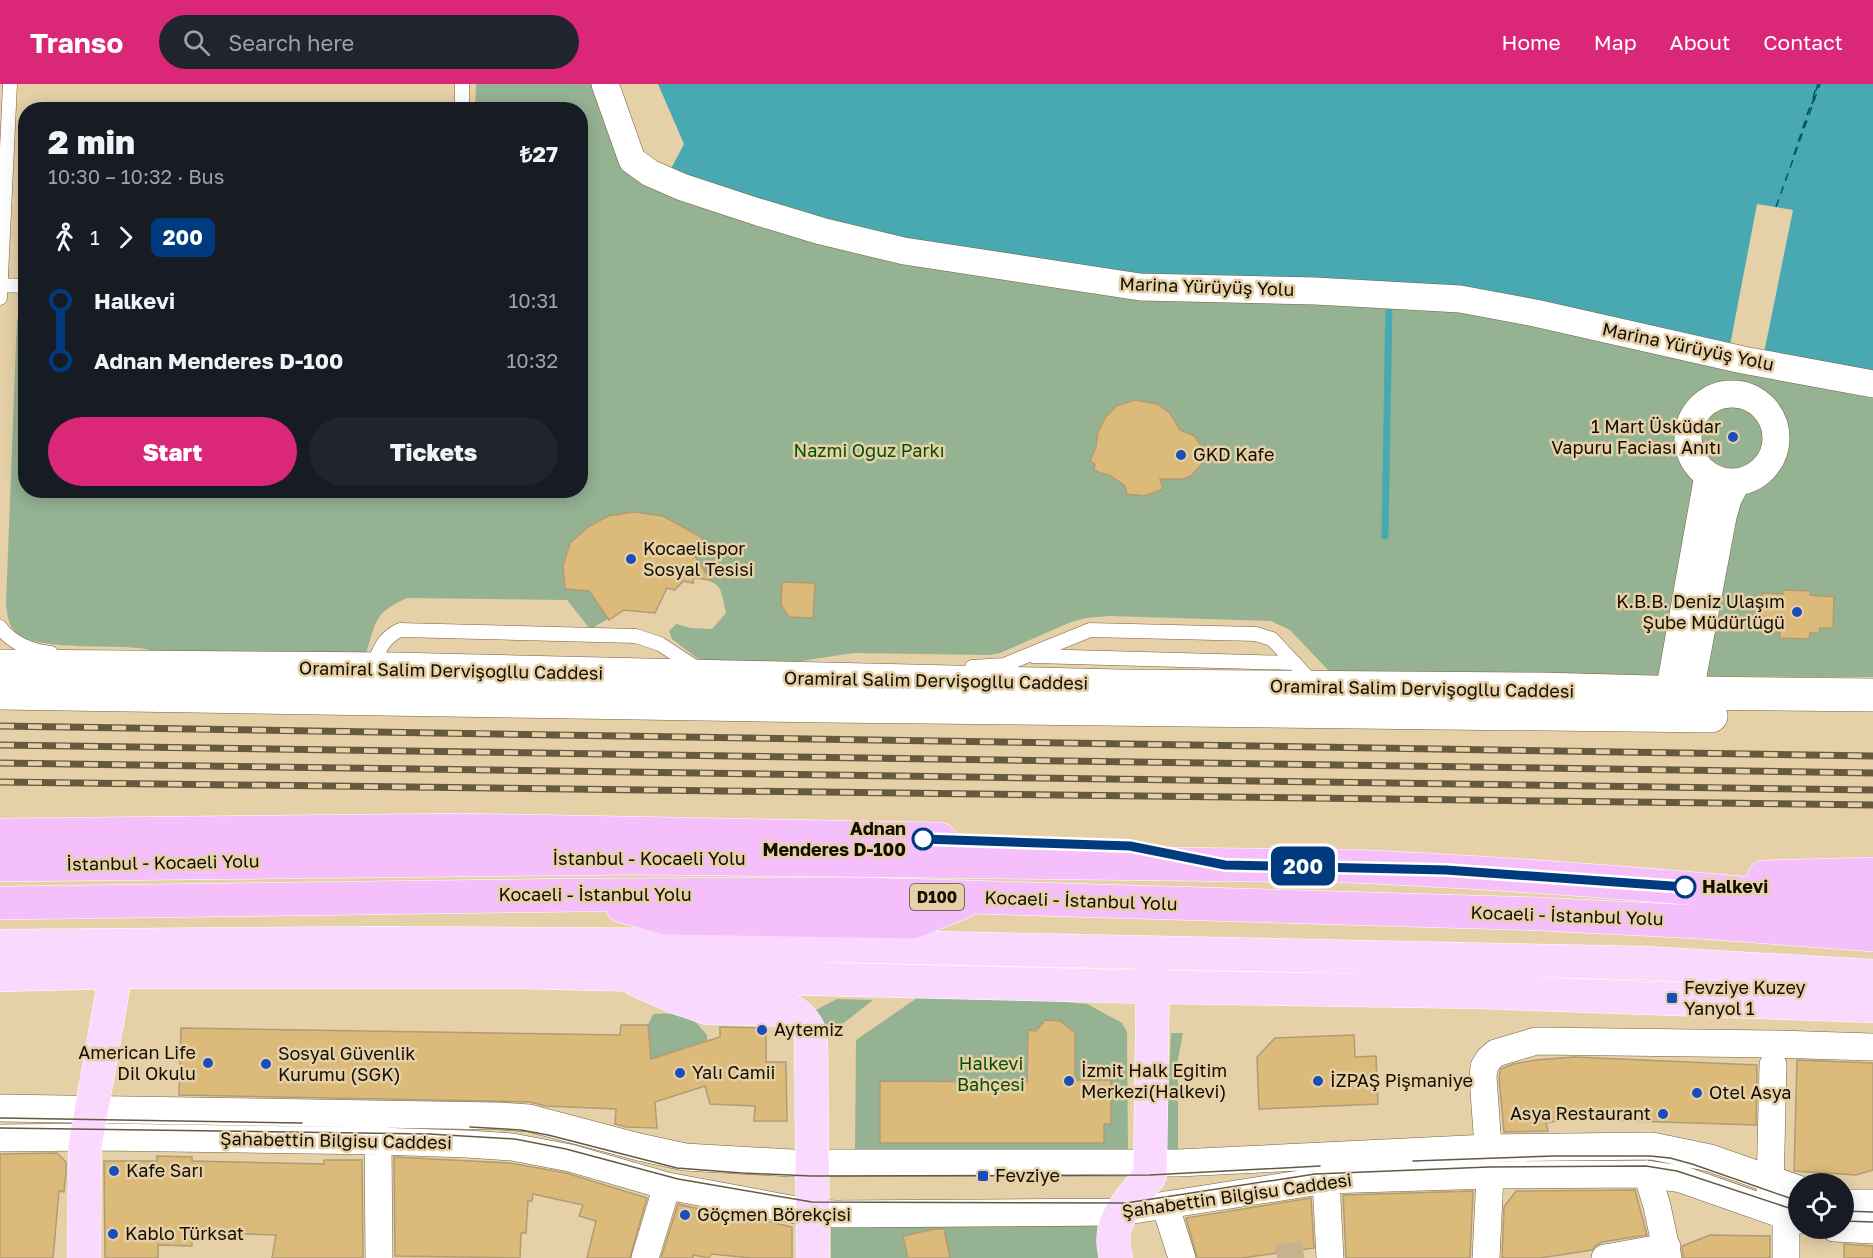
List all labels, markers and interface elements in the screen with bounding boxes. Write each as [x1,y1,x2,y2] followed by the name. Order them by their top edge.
[159,15,579,69] search box
[30,26,123,59] text: Transo
[180,26,213,59] icon: search
[228,29,354,56] text: Search here
[1501,29,1561,55] text: Home
[1594,29,1637,55] text: Map
[1670,29,1730,55] text: About
[1763,29,1843,55] text: Contact
[48,122,135,161] text: 2 min
[520,140,558,167] text: ₺27
[48,164,224,188] text: 10:30 – 10:32 · Bus
[48,221,81,254] icon: walk
[109,221,142,254] icon: forward
[163,224,203,250] text: 200
[90,225,100,249] text: 1
[1119,272,1295,300] street label: Marina Yürüyüş Yolu
[94,287,175,314] text: Halkevi
[509,288,558,312] text: 10:31
[1600,317,1776,375] street label: Marina Yürüyüş Yolu
[94,347,343,374] text: Adnan Menderes D-100
[507,348,558,372] text: 10:32
[1551,415,1721,458] place label: 1 Mart Üsküdar Vapuru Faciası Anıtı
[48,417,297,486] button: Start
[309,417,558,486] button: Tickets
[1726,430,1740,444] marker: 1 Mart Üsküdar Vapuru Faciası Anıtı
[793,439,945,461] park label: Nazmi Oğuz Parkı
[1193,443,1274,465] place label: GKD Kafe
[1174,448,1188,462] marker: GKD Kafe
[643,537,754,580] place label: Kocaelispor Sosyal Tesisi
[624,552,638,566] marker: Kocaelispor Sosyal Tesisi
[1616,590,1785,633] place label: K.B.B. Deniz Ulaşım Şube Müdürlüğü
[1790,605,1804,619] marker: K.B.B. Deniz Ulaşım Şube Müdürlüğü
[299,656,603,684] street label: Oramiral Salim Dervişoğllu Caddesi
[784,666,1088,694] street label: Oramiral Salim Dervişoğllu Caddesi
[1270,674,1574,702] street label: Oramiral Salim Dervişoğllu Caddesi
[762,817,906,860] place label: Adnan Menderes D-100
[912,828,934,850] marker: Adnan Menderes D-100
[1268,846,1338,886] line badge: 200
[552,847,746,869] street label: İstanbul - Kocaeli Yolu
[66,849,260,875] street label: İstanbul - Kocaeli Yolu
[1283,853,1323,879] text: 200
[1702,875,1768,897] place label: Halkevi
[1674,876,1696,898] marker: Halkevi
[498,883,692,905] street label: Kocaeli - İstanbul Yolu
[910,884,964,910] road number: D100
[984,886,1178,914] street label: Kocaeli - İstanbul Yolu
[1470,901,1664,929] street label: Kocaeli - İstanbul Yolu
[1684,976,1806,1019] place label: Fevziye Kuzey Yanyol 1
[1665,991,1679,1005] marker: Fevziye Kuzey Yanyol 1
[774,1018,843,1040] place label: Aytemiz
[755,1023,769,1037] marker: Aytemiz
[78,1041,196,1084] place label: American Life Dil Okulu
[278,1042,415,1085] place label: Sosyal Güvenlik Kurumu (SGK)
[957,1052,1025,1095] park label: Halkevi Bahçesi
[201,1056,215,1070] marker: American Life Dil Okulu
[259,1057,273,1071] marker: Sosyal Güvenlik Kurumu (SGK)
[1081,1059,1227,1102] place label: İzmit Halk Eğitim Merkezi(Halkevi)
[692,1061,775,1083] place label: Yalı Camii
[673,1066,687,1080] marker: Yalı Camii
[1330,1069,1473,1091] place label: İZPAŞ Pişmaniye
[1062,1074,1076,1088] marker: İzmit Halk Eğitim Merkezi(Halkevi)
[1311,1074,1325,1088] marker: İZPAŞ Pişmaniye
[1709,1081,1791,1103] place label: Otel Asya
[1690,1086,1704,1100] marker: Otel Asya
[1510,1102,1651,1124] place label: Asya Restaurant
[1656,1107,1670,1121] marker: Asya Restaurant
[220,1127,452,1153] street label: Şahabettin Bilgisu Caddesi
[126,1159,203,1181] place label: Kafe Sarı
[107,1164,121,1178] marker: Kafe Sarı
[995,1164,1060,1186] place label: Fevziye
[1121,1168,1353,1222] street label: Şahabettin Bilgisu Caddesi
[976,1169,990,1183] marker: Fevziye
[1788,1173,1854,1239] map controls
[1788,1173,1854,1239] button: locate
[697,1203,851,1225] place label: Göçmen Börekçisi
[678,1208,692,1222] marker: Göçmen Börekçisi
[125,1222,244,1244] place label: Kablo Türksat
[106,1227,120,1241] marker: Kablo Türksat

